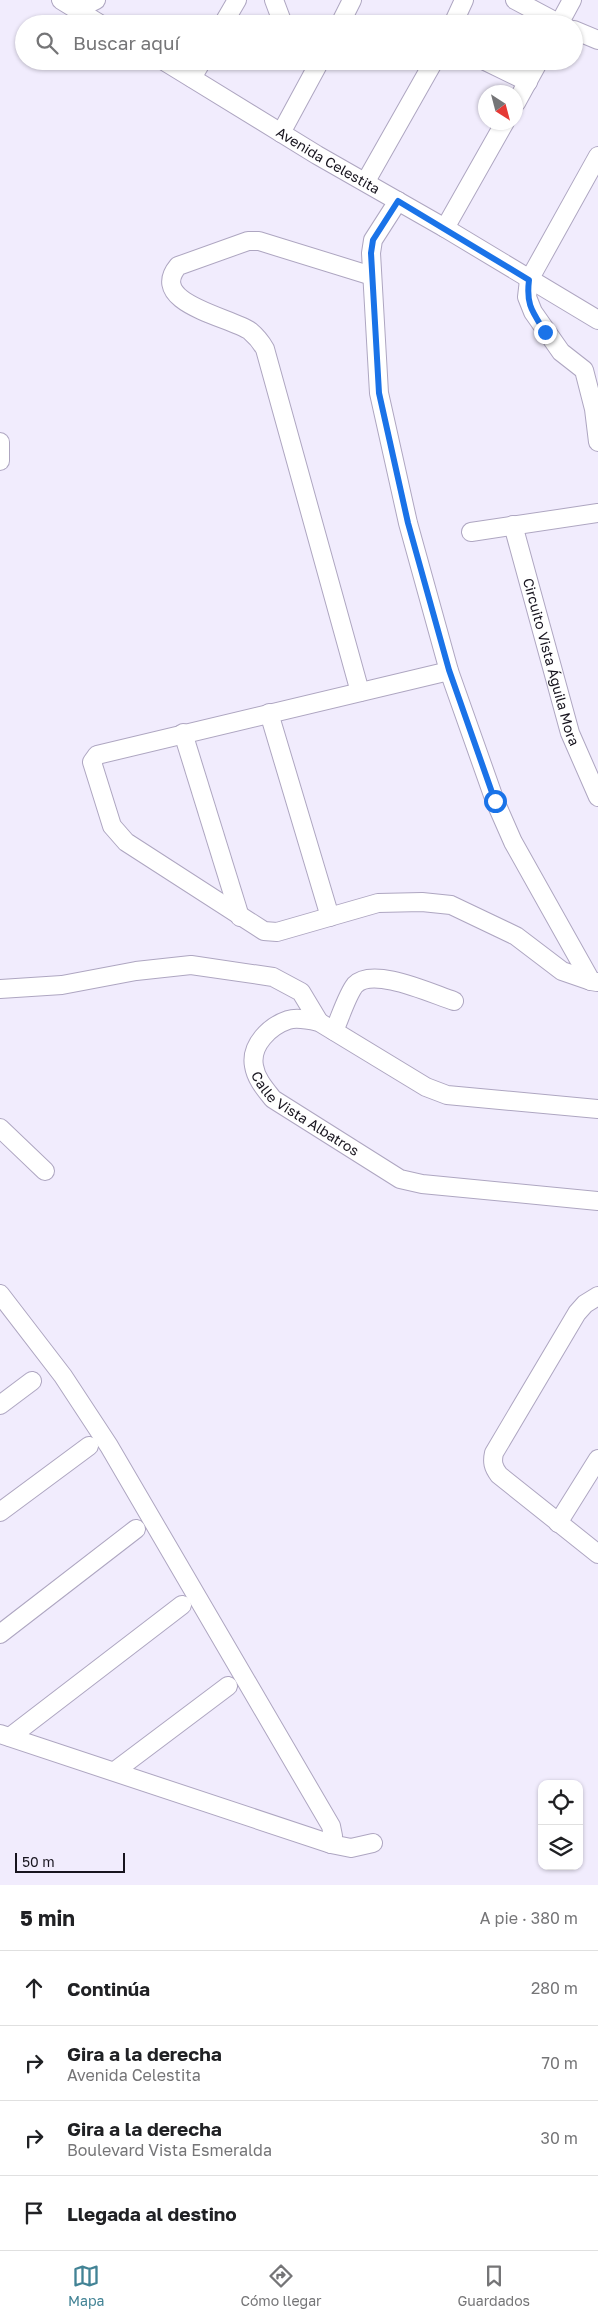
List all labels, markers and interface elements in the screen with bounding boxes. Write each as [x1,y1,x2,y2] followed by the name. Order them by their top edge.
[15,15,583,70] search box
[33,29,61,57] icon: search
[73,31,180,54] text: Buscar aquí
[478,85,523,130] north arrow
[274,123,383,197] street label: Avenida Celestita
[534,321,557,344] route end
[520,576,583,748] street label: Circuito Vista Águila Mora
[484,790,507,813] route start
[248,1068,362,1159] street label: Calle Vista Albatros
[538,1780,583,1870] map controls
[538,1780,583,1825] button: locate
[538,1825,583,1870] button: layers
[15,1850,125,1873] scale bar
[22,1853,55,1870] text: 50 m
[20,1905,75,1931] text: 5 min
[480,1908,578,1928] text: A pie · 380 m
[20,1974,48,2002] icon: ahead
[67,1977,150,2000] text: Continúa
[531,1978,578,1998] text: 280 m
[67,2042,222,2065] text: Gira a la derecha
[20,2049,48,2077] icon: right
[541,2053,578,2073] text: 70 m
[67,2065,201,2085] text: Avenida Celestita
[67,2117,222,2140] text: Gira a la derecha
[20,2124,48,2152] icon: right
[541,2128,578,2148] text: 30 m
[67,2140,272,2160] text: Boulevard Vista Esmeralda
[20,2199,48,2227] icon: arrive
[67,2202,237,2225] text: Llegada al destino
[68,2262,104,2309] tab: Mapa
[240,2262,322,2309] tab: Cómo llegar
[457,2262,530,2309] tab: Guardados

